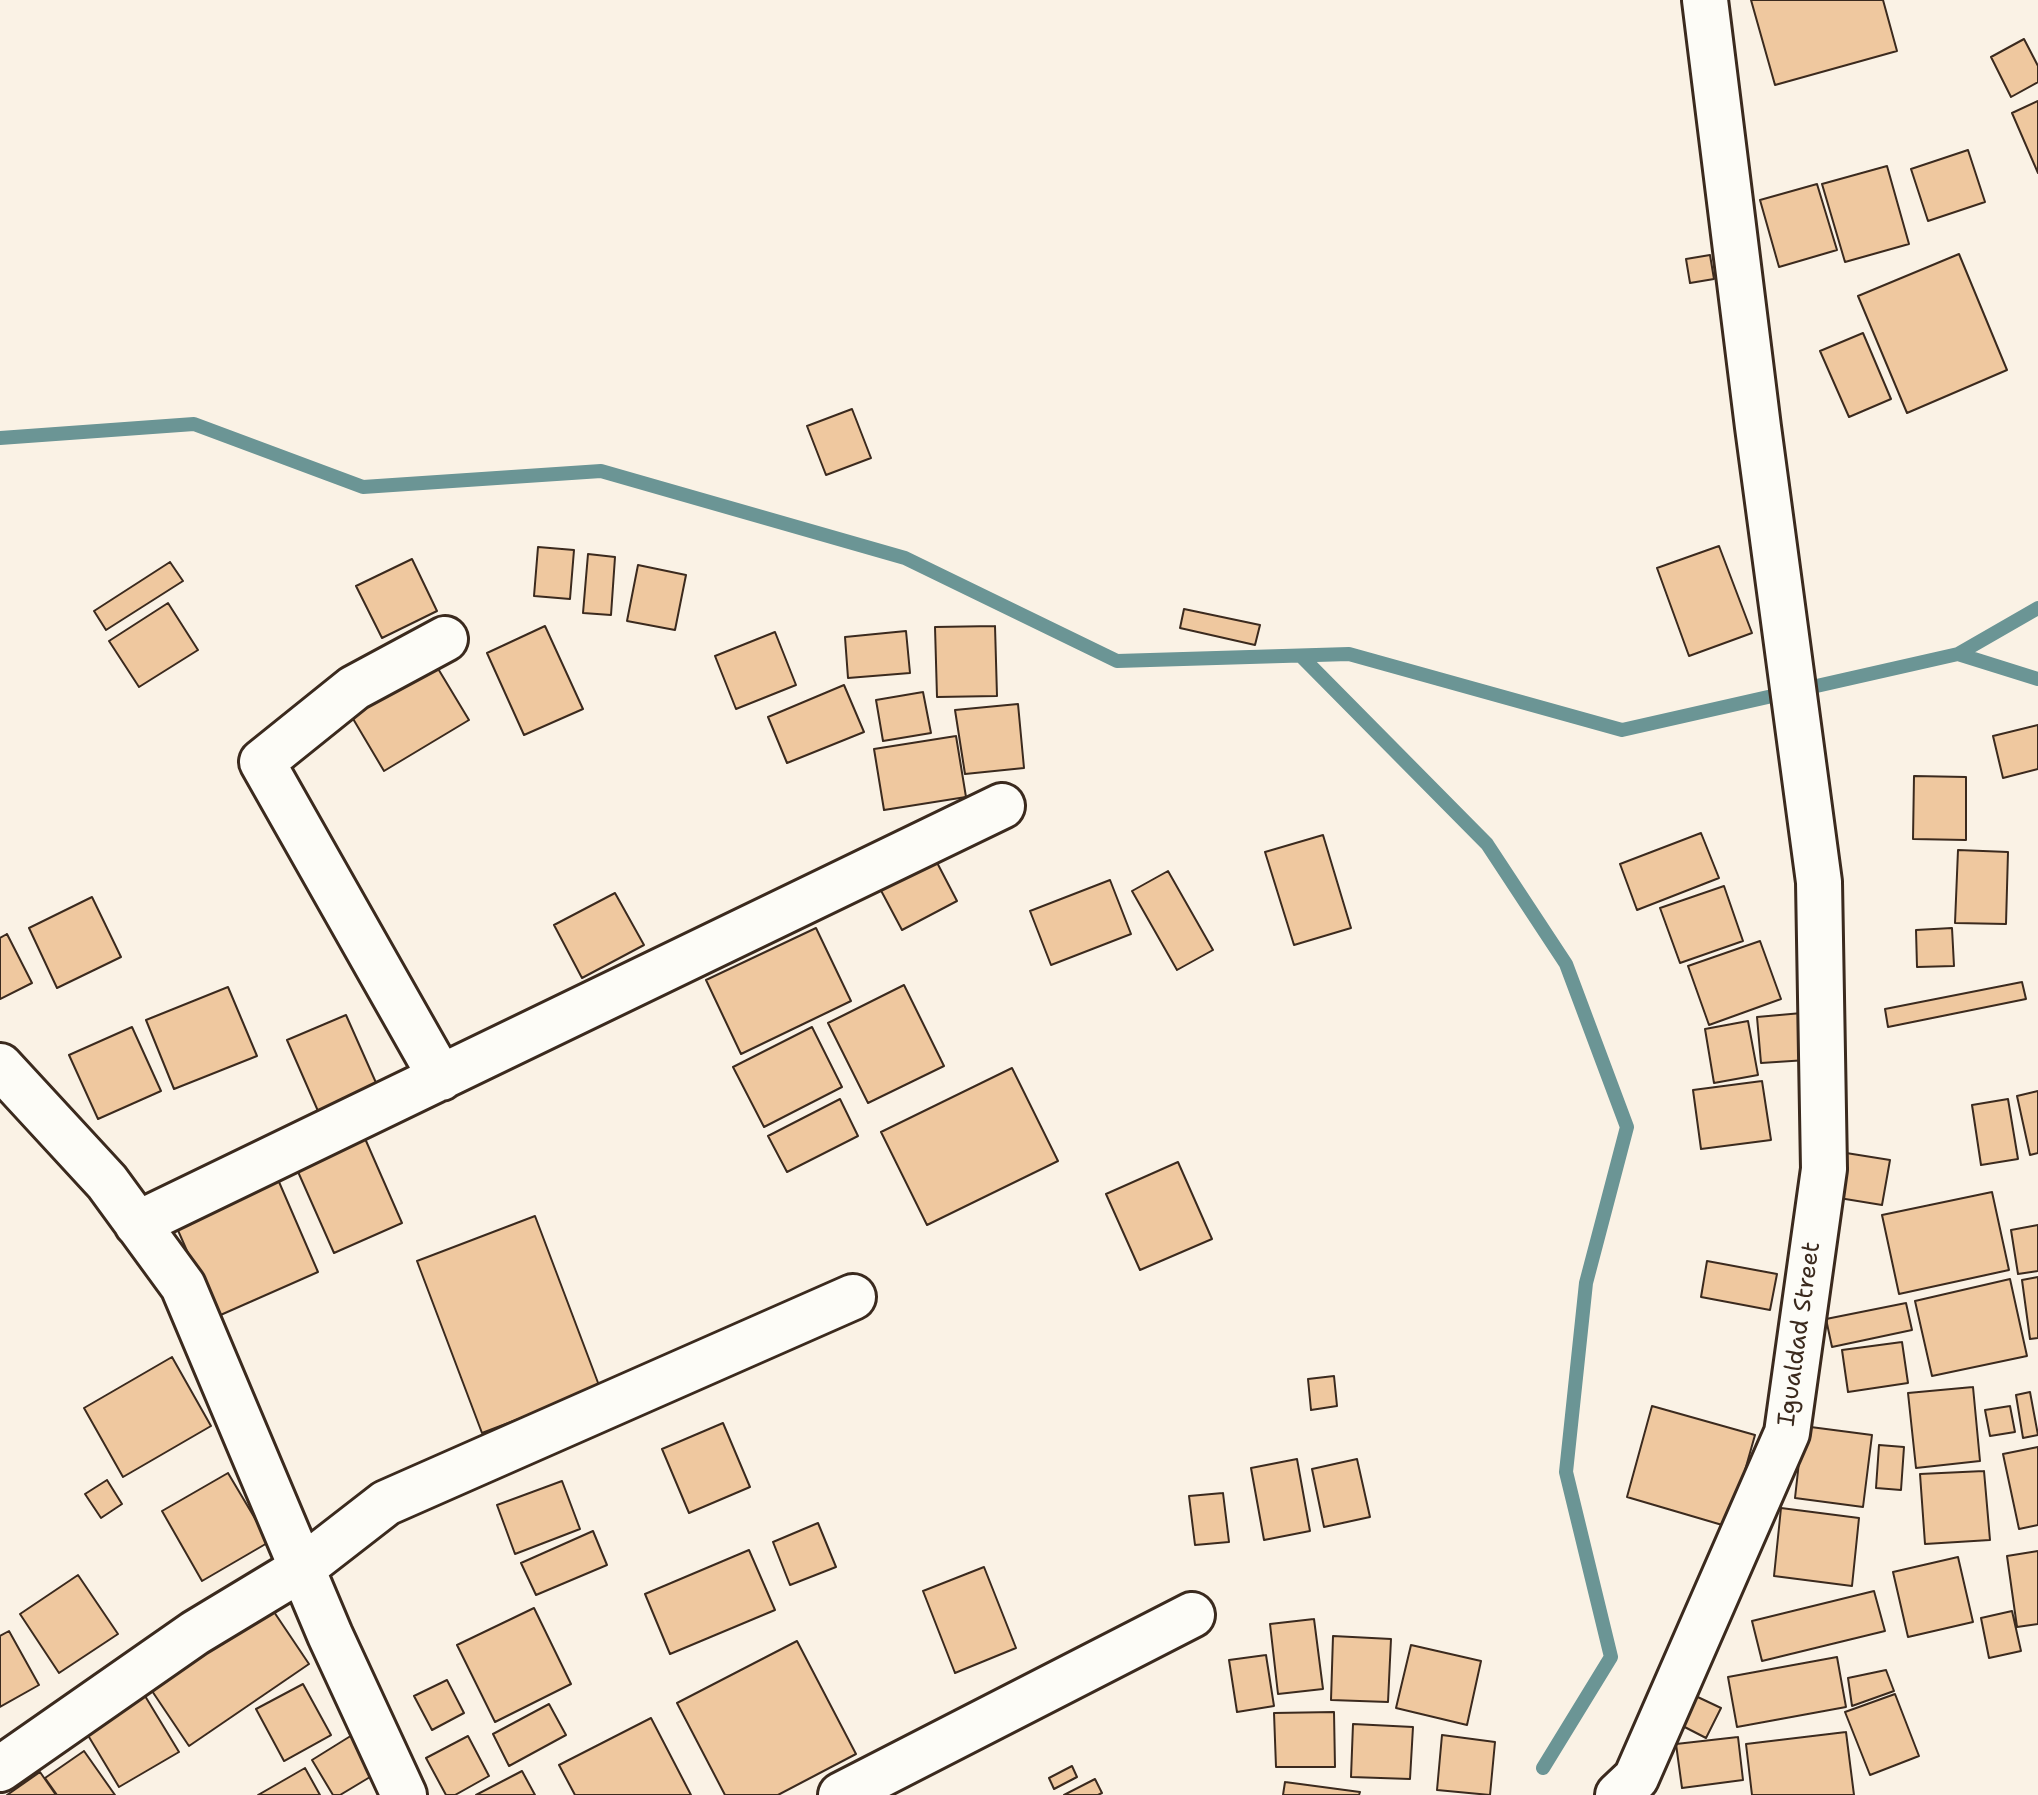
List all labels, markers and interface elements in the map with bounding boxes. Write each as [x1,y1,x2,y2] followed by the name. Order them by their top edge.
[1773,1240,1827,1428] street label: Igualdad Street

